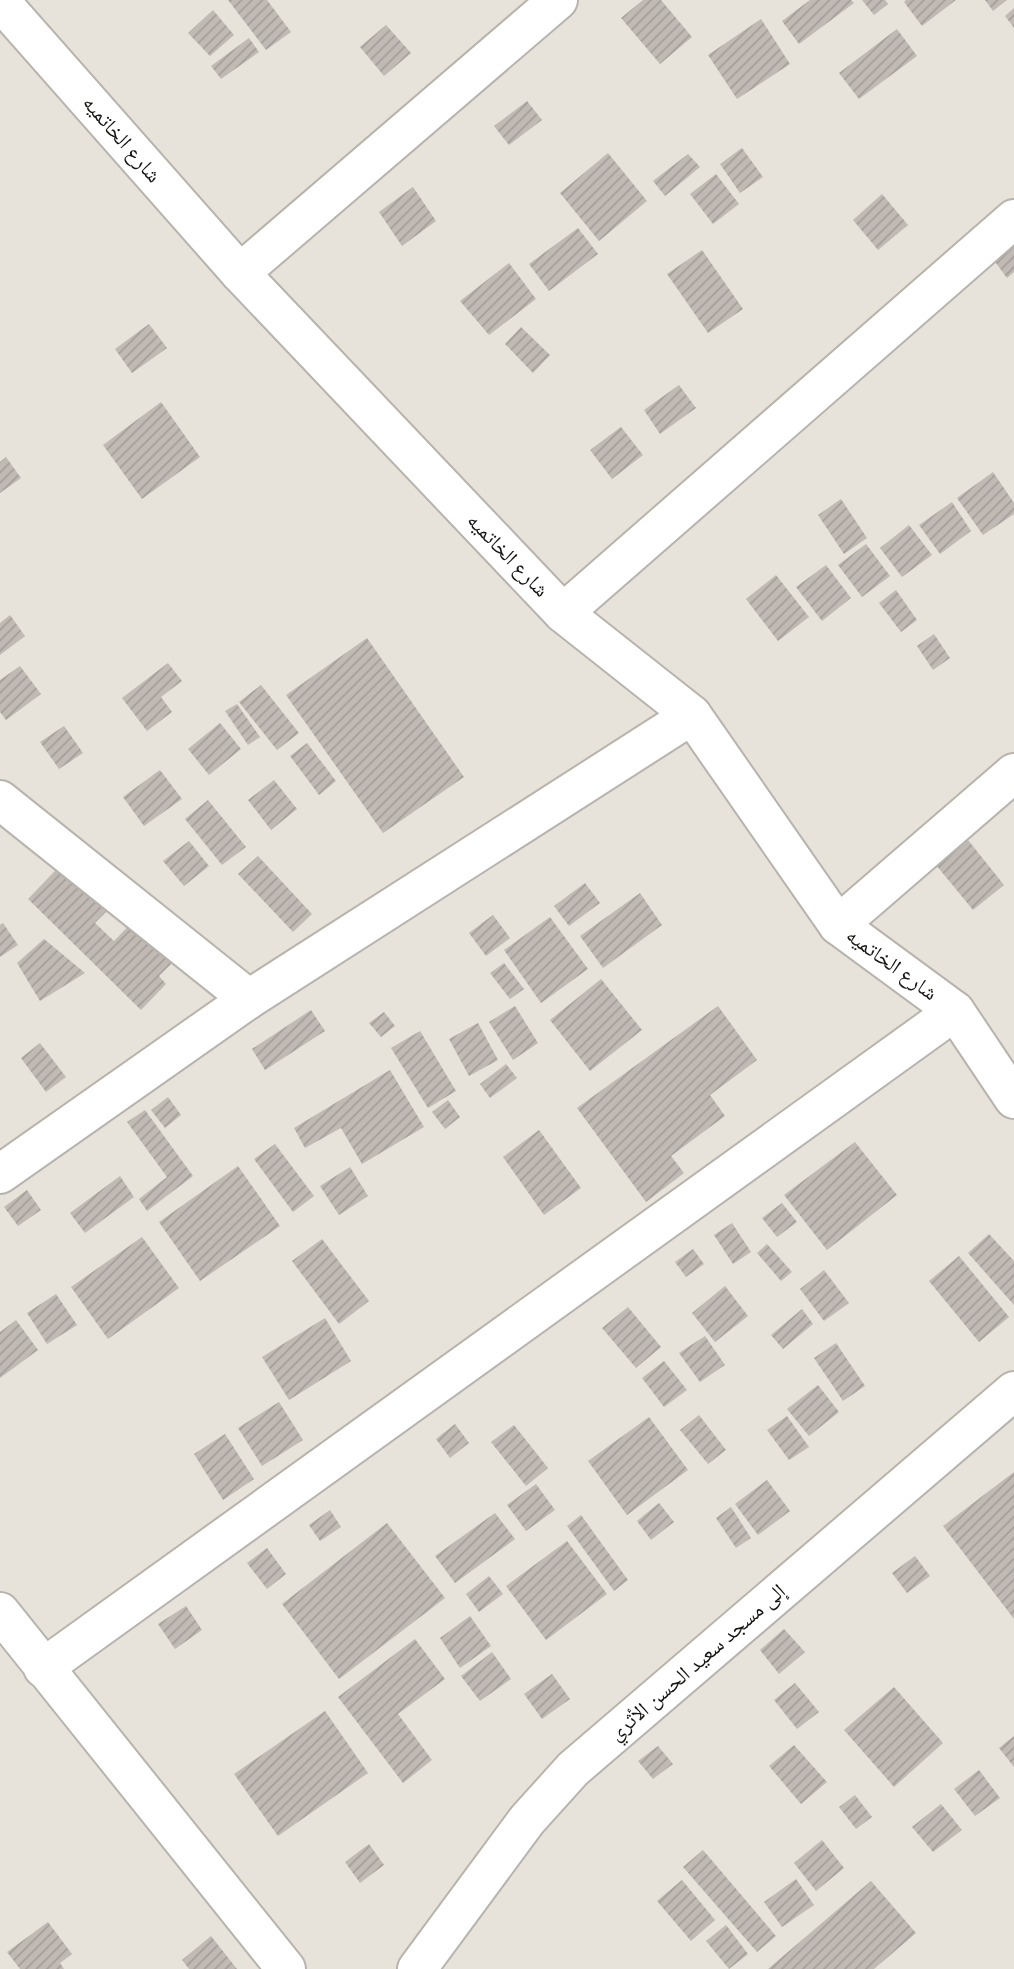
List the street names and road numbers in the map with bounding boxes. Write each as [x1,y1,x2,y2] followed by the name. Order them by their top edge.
[77,90,167,188] street label: شارع الخاتميه
[462,508,554,602] street label: شارع الخاتميه
[841,922,943,1006] street label: شارع الخاتميه
[603,1578,793,1748] street label: إلى مسجد سعيد الحسن الأثري

